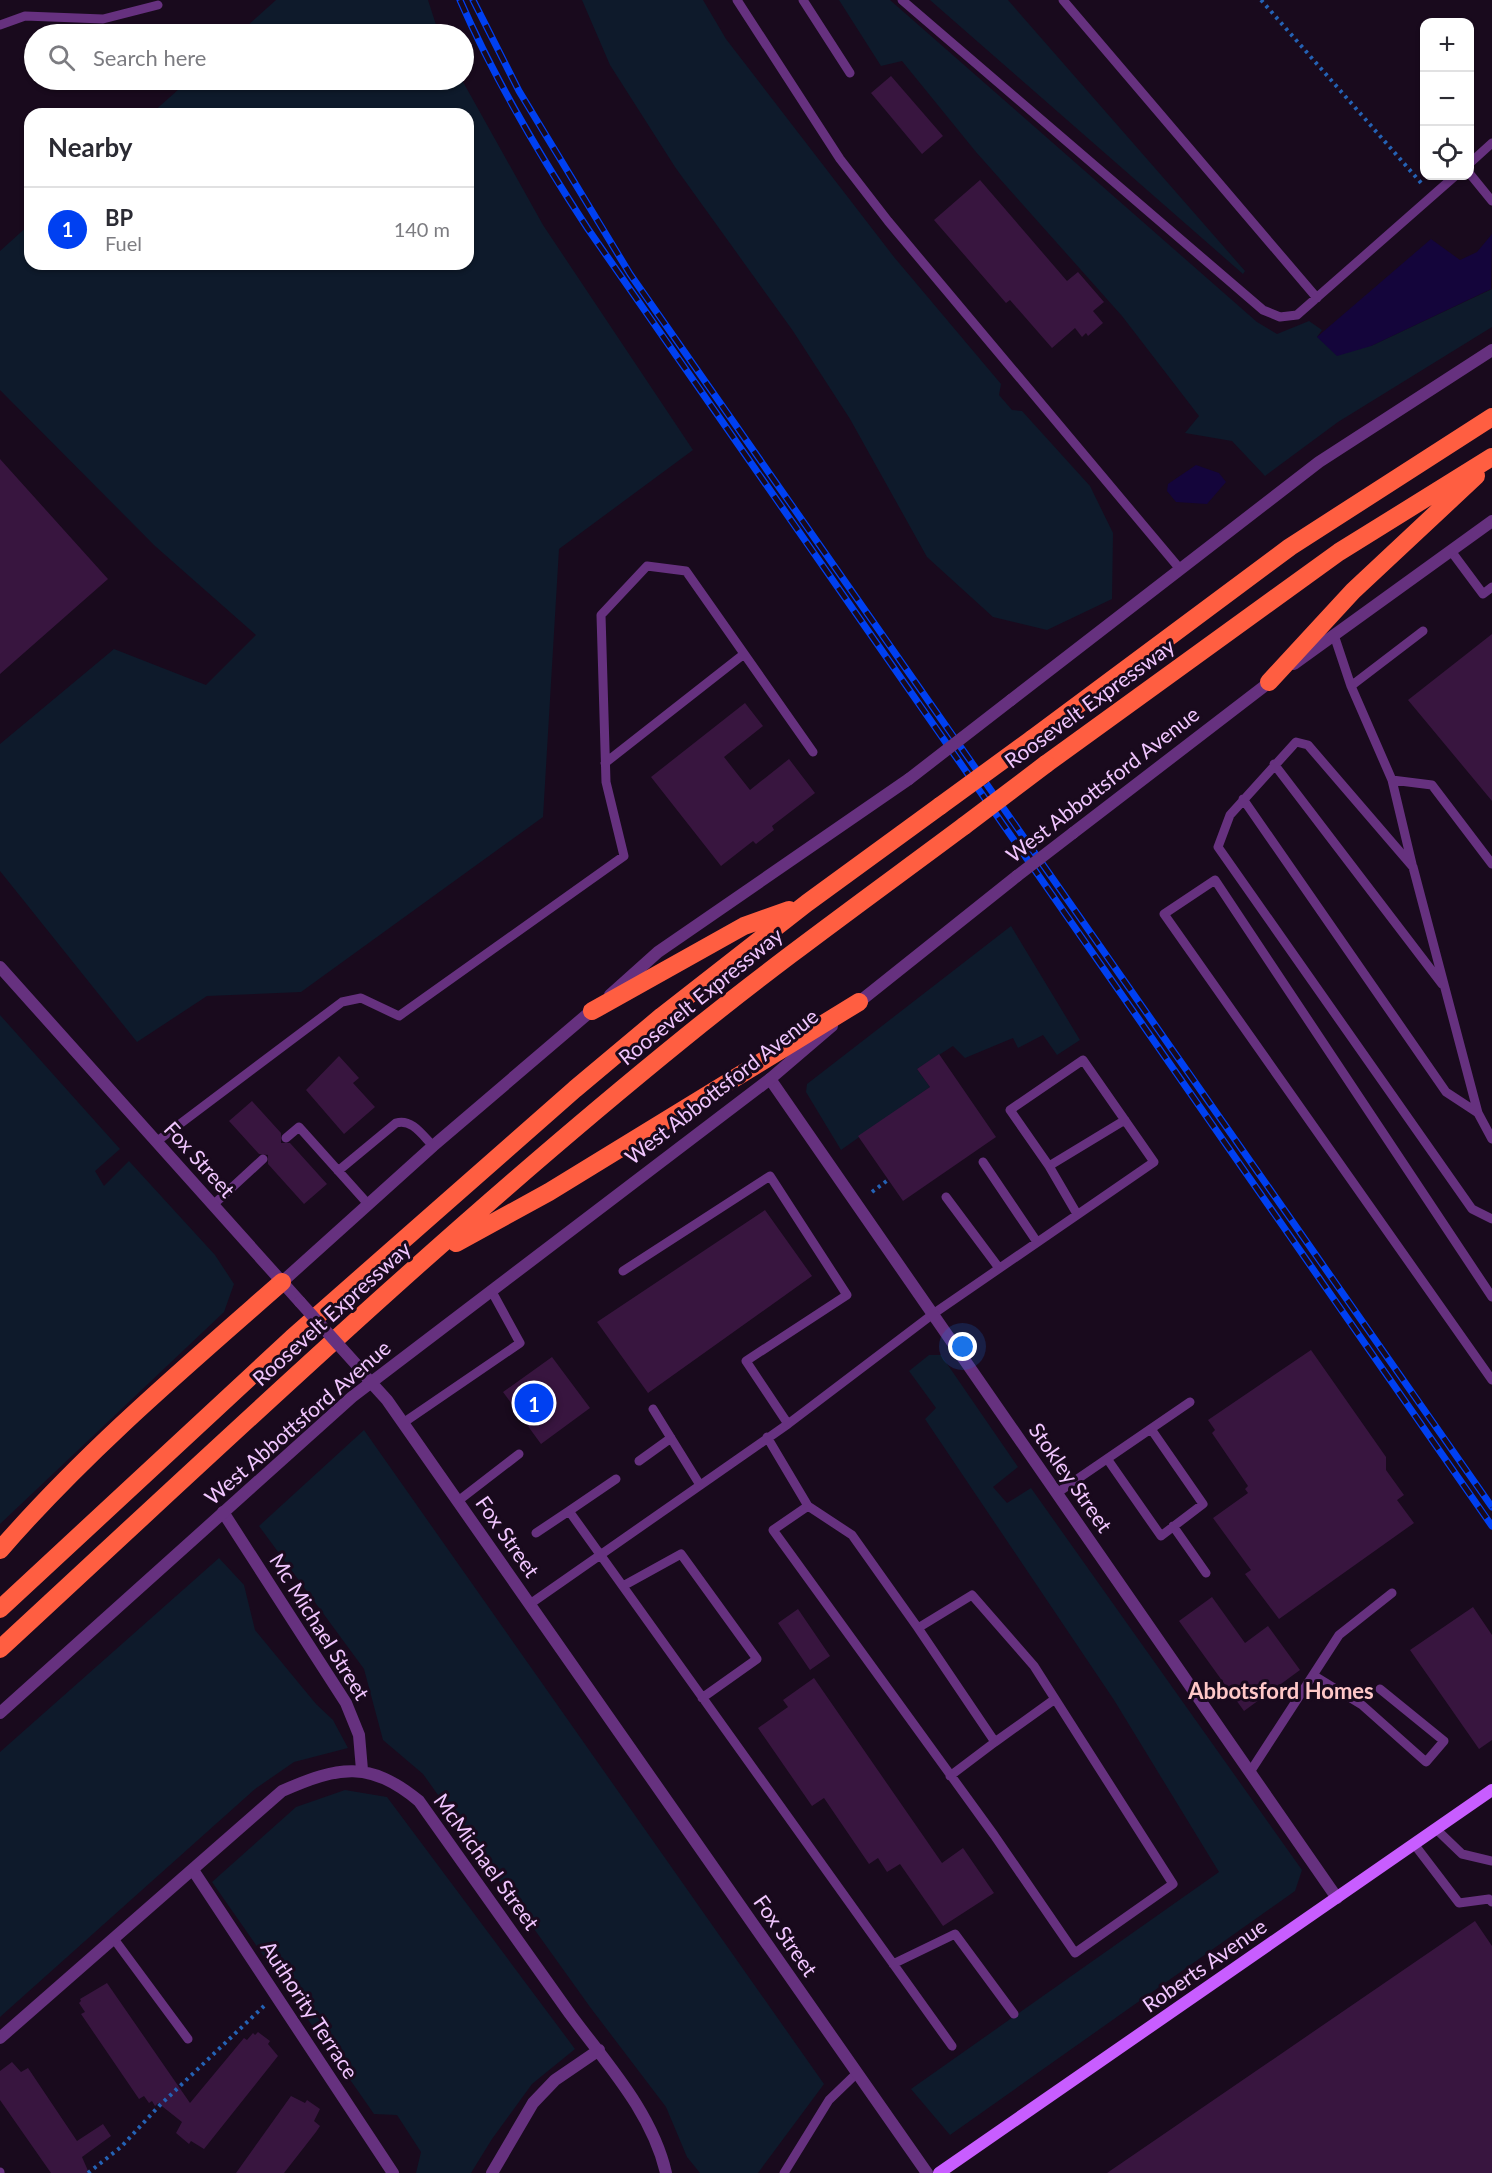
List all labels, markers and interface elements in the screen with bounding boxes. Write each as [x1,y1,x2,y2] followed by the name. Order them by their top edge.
[1420,18,1474,180] map controls
[1420,18,1474,72] button: +
[24,24,474,90] search box
[45,41,78,74] icon: search
[93,44,206,71] text: Search here
[1420,72,1474,126] button: −
[1420,126,1474,180] button: locate
[48,131,133,163] text: Nearby
[105,204,133,231] text: BP
[62,217,73,241] text: 1
[394,217,450,241] text: 140 m
[105,231,142,255] text: Fuel
[999,633,1179,773] street label: Roosevelt Expressway
[1001,701,1204,867] street label: West Abbottsford Avenue
[613,922,787,1070] street label: Roosevelt Expressway
[620,1003,823,1169] street label: West Abbottsford Avenue
[160,1116,241,1202] street label: Fox Street
[247,1235,415,1390] street label: Roosevelt Expressway
[948,1332,977,1361] your location
[199,1334,395,1509] street label: West Abbottsford Avenue
[514,1380,554,1426] pin: 1
[1024,1418,1118,1537] street label: Stokley Street
[471,1491,546,1582] street label: Fox Street
[265,1548,376,1704] street label: Mc Michael Street
[1187,1677,1374,1704] district label: Abbotsford Homes
[429,1788,545,1935] street label: McMichael Street
[749,1890,824,1981] street label: Fox Street
[1137,1913,1271,2017] street label: Roberts Avenue
[256,1935,364,2083] street label: Authority Terrace

